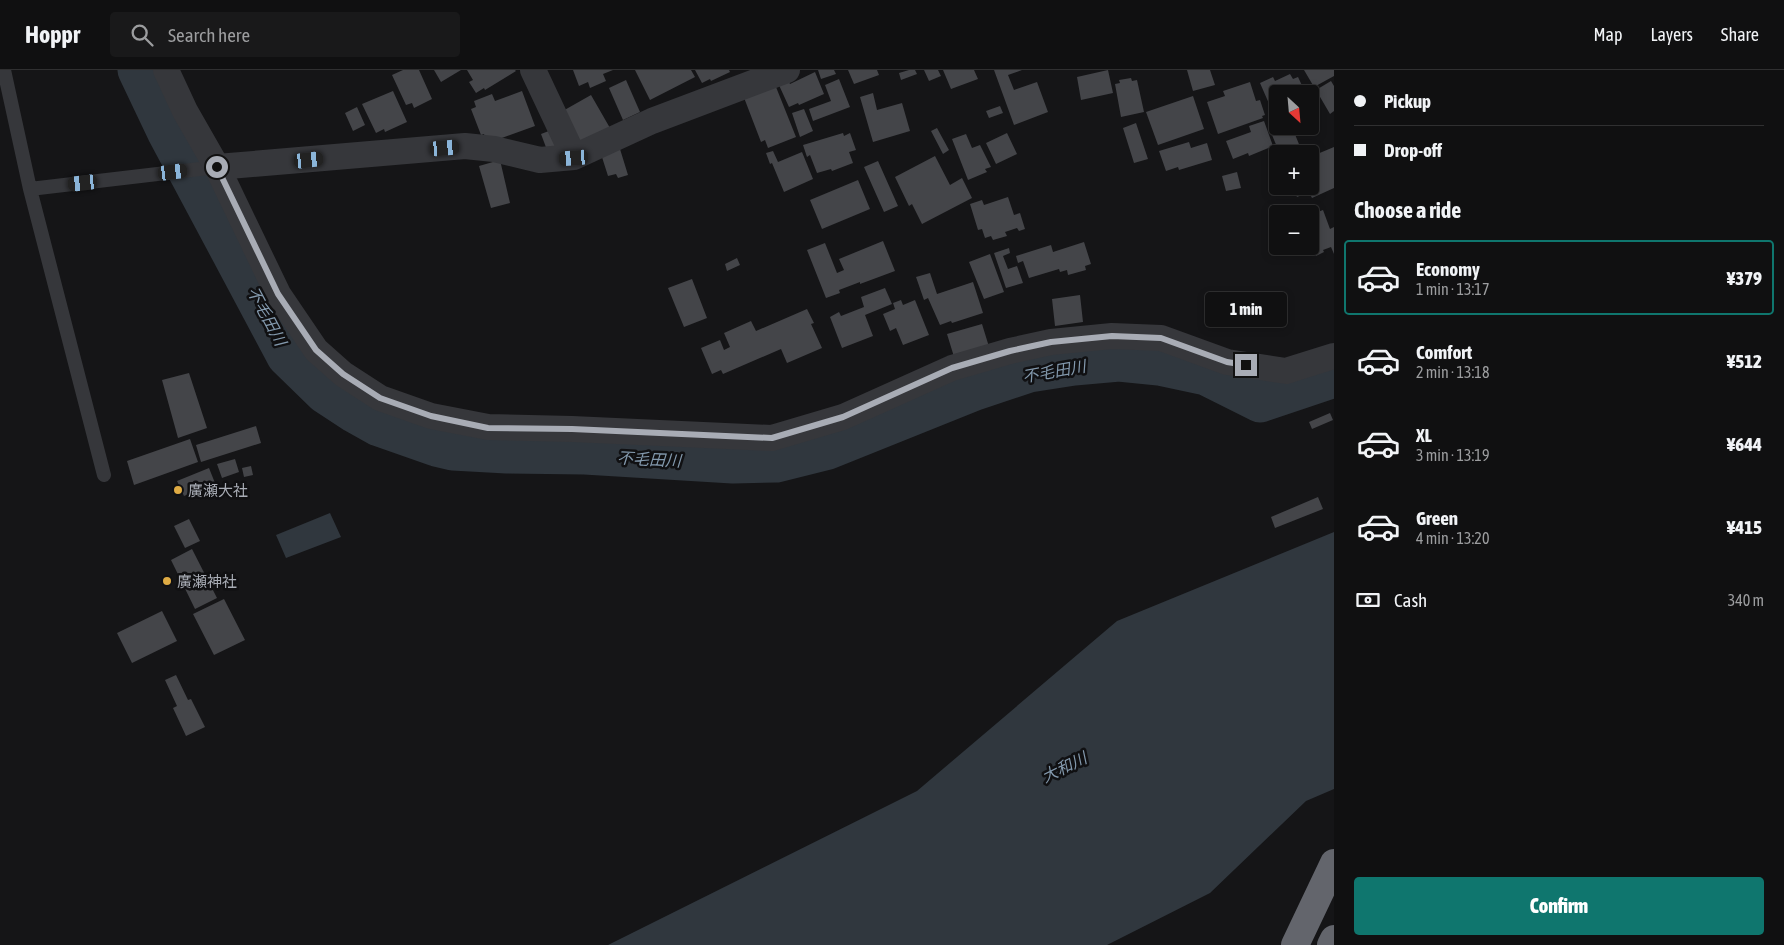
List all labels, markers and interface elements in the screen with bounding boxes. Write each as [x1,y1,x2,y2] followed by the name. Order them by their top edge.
[110,12,460,57] search box
[25,21,80,48] text: Hoppr
[128,21,156,49] icon: search
[168,24,250,46] text: Search here
[1593,24,1622,45] text: Map
[1650,24,1693,45] text: Layers
[1721,24,1759,45] text: Share
[1269,85,1319,135] north arrow
[1269,85,1319,255] map controls
[1384,90,1431,112] text: Pickup
[429,139,460,157] car
[1384,139,1442,161] text: Drop-off
[1269,145,1319,195] button: +
[558,149,589,167] car
[293,151,324,169] car
[206,156,228,178] route start
[157,163,188,181] car
[67,174,98,192] car
[1354,197,1461,223] text: Choose a ride
[1269,205,1319,255] button: −
[1356,255,1401,300] icon: car
[1416,258,1480,280] text: Economy
[1727,267,1762,289] text: ¥379
[1416,280,1489,298] text: 1 min · 13:17
[244,284,291,350] water label: 不毛田川
[1205,292,1287,328] callout: 1 min
[1230,300,1262,318] text: 1 min
[1356,338,1401,383] icon: car
[1416,341,1472,363] text: Comfort
[1727,350,1762,372] text: ¥512
[1235,354,1257,376] route end
[1021,356,1089,385] water label: 不毛田川
[1416,363,1489,381] text: 2 min · 13:18
[1356,421,1401,466] icon: car
[1416,424,1432,446] text: XL
[1727,433,1762,455] text: ¥644
[1416,446,1489,464] text: 3 min · 13:19
[617,448,683,470] water label: 不毛田川
[188,482,248,499] place label: 廣瀬大社
[172,484,184,496] marker: 廣瀬大社
[1356,504,1401,549] icon: car
[1416,507,1458,529] text: Green
[1727,516,1762,538] text: ¥415
[1416,529,1489,547] text: 4 min · 13:20
[177,573,237,590] place label: 廣瀬神社
[161,575,173,587] marker: 廣瀬神社
[1354,586,1382,614] icon: cash
[1394,589,1427,611] text: Cash
[1728,591,1764,609] text: 340 m
[1038,748,1091,786] water label: 大和川
[1354,877,1764,935] button: Confirm

